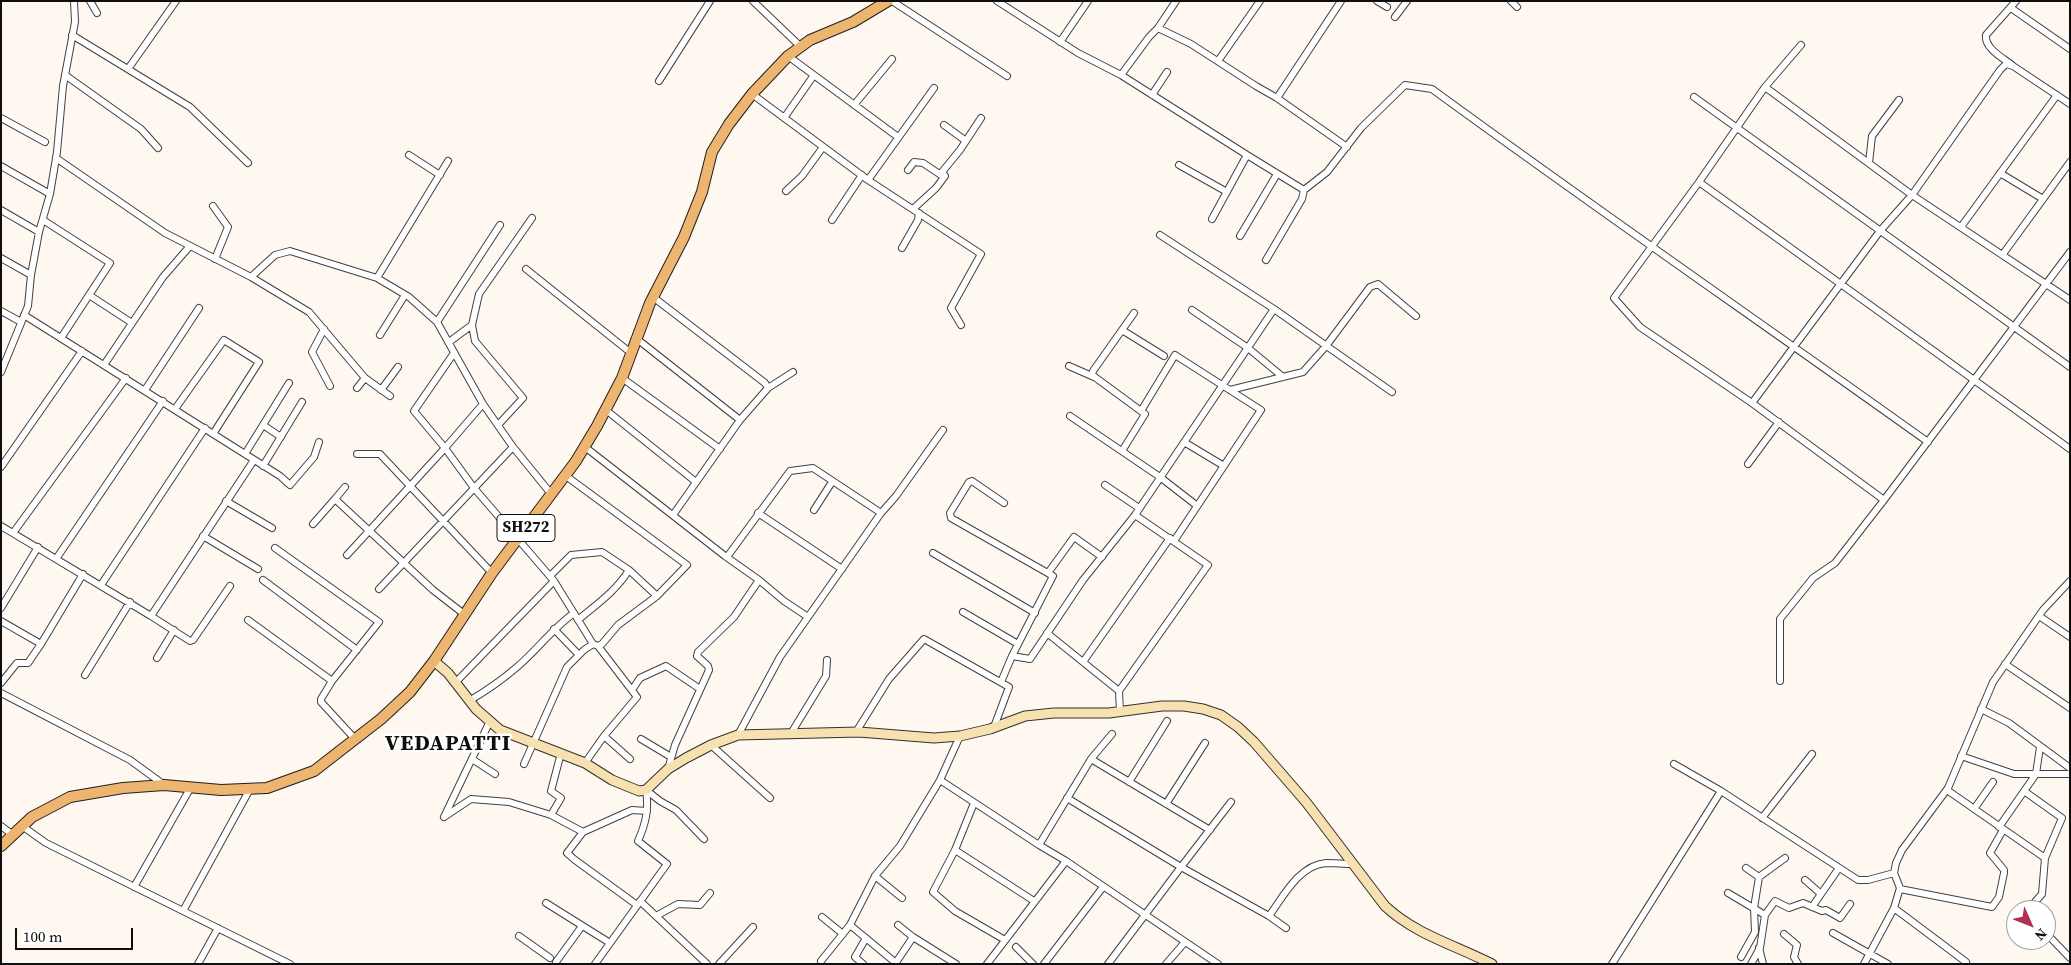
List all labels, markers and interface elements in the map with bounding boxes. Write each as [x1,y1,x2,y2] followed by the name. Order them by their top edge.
[497,514,555,542] road number: SH272
[384,731,512,757] district label: VEDAPATTI
[2006,900,2056,950] north arrow
[18,918,135,950] scale bar
[2030,924,2052,945] text: N
[23,926,63,947] text: 100 m

